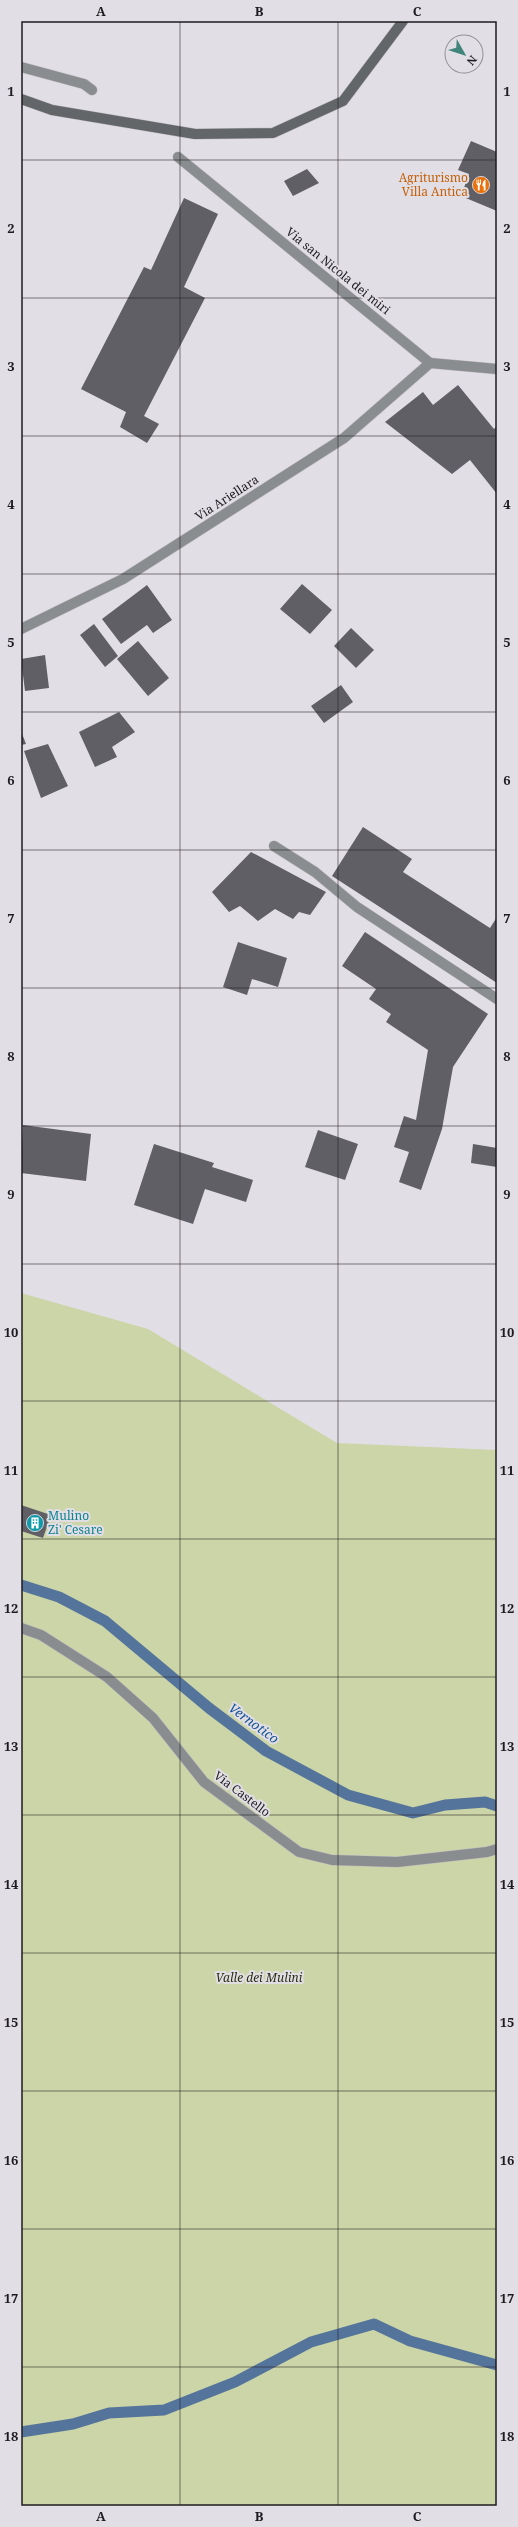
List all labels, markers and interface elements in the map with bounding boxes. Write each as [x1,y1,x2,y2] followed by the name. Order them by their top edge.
[96,2,106,20] text: A
[255,2,264,20] text: B
[413,2,422,20] text: C
[444,34,484,74] north arrow
[463,53,481,69] text: N
[7,82,15,100] text: 1
[503,82,511,100] text: 1
[399,169,468,200] place label: Agriturismo Villa Antica
[471,175,491,195] restaurant icon: Agriturismo Villa Antica
[7,219,15,237] text: 2
[503,219,511,237] text: 2
[283,223,394,318] street label: Via san Nicola dei miri
[7,357,15,375] text: 3
[503,357,511,375] text: 3
[192,471,262,524] street label: Via Ariellara
[7,495,15,513] text: 4
[503,495,511,513] text: 4
[7,633,15,651] text: 5
[503,633,511,651] text: 5
[7,771,15,789] text: 6
[503,771,511,789] text: 6
[7,909,15,927] text: 7
[503,909,511,927] text: 7
[7,1047,15,1065] text: 8
[503,1047,511,1065] text: 8
[7,1185,15,1203] text: 9
[503,1185,511,1203] text: 9
[4,1323,18,1341] text: 10
[500,1323,514,1341] text: 10
[4,1461,18,1479] text: 11
[500,1461,514,1479] text: 11
[48,1507,103,1538] place label: Mulino Zi' Cesare
[25,1513,45,1533] building icon: Mulino Zi' Cesare
[4,1599,18,1617] text: 12
[500,1599,514,1617] text: 12
[225,1699,283,1747] water label: Vernotico
[4,1737,18,1755] text: 13
[500,1737,514,1755] text: 13
[211,1767,274,1820] street label: Via Castello
[4,1875,19,1893] text: 14
[500,1875,515,1893] text: 14
[216,1969,303,1986] park label: Valle dei Mulini
[4,2013,18,2031] text: 15
[500,2013,514,2031] text: 15
[4,2151,18,2169] text: 16
[500,2151,514,2169] text: 16
[4,2289,18,2307] text: 17
[500,2289,514,2307] text: 17
[4,2427,18,2445] text: 18
[500,2427,514,2445] text: 18
[96,2507,106,2525] text: A
[255,2507,264,2525] text: B
[413,2507,422,2525] text: C

